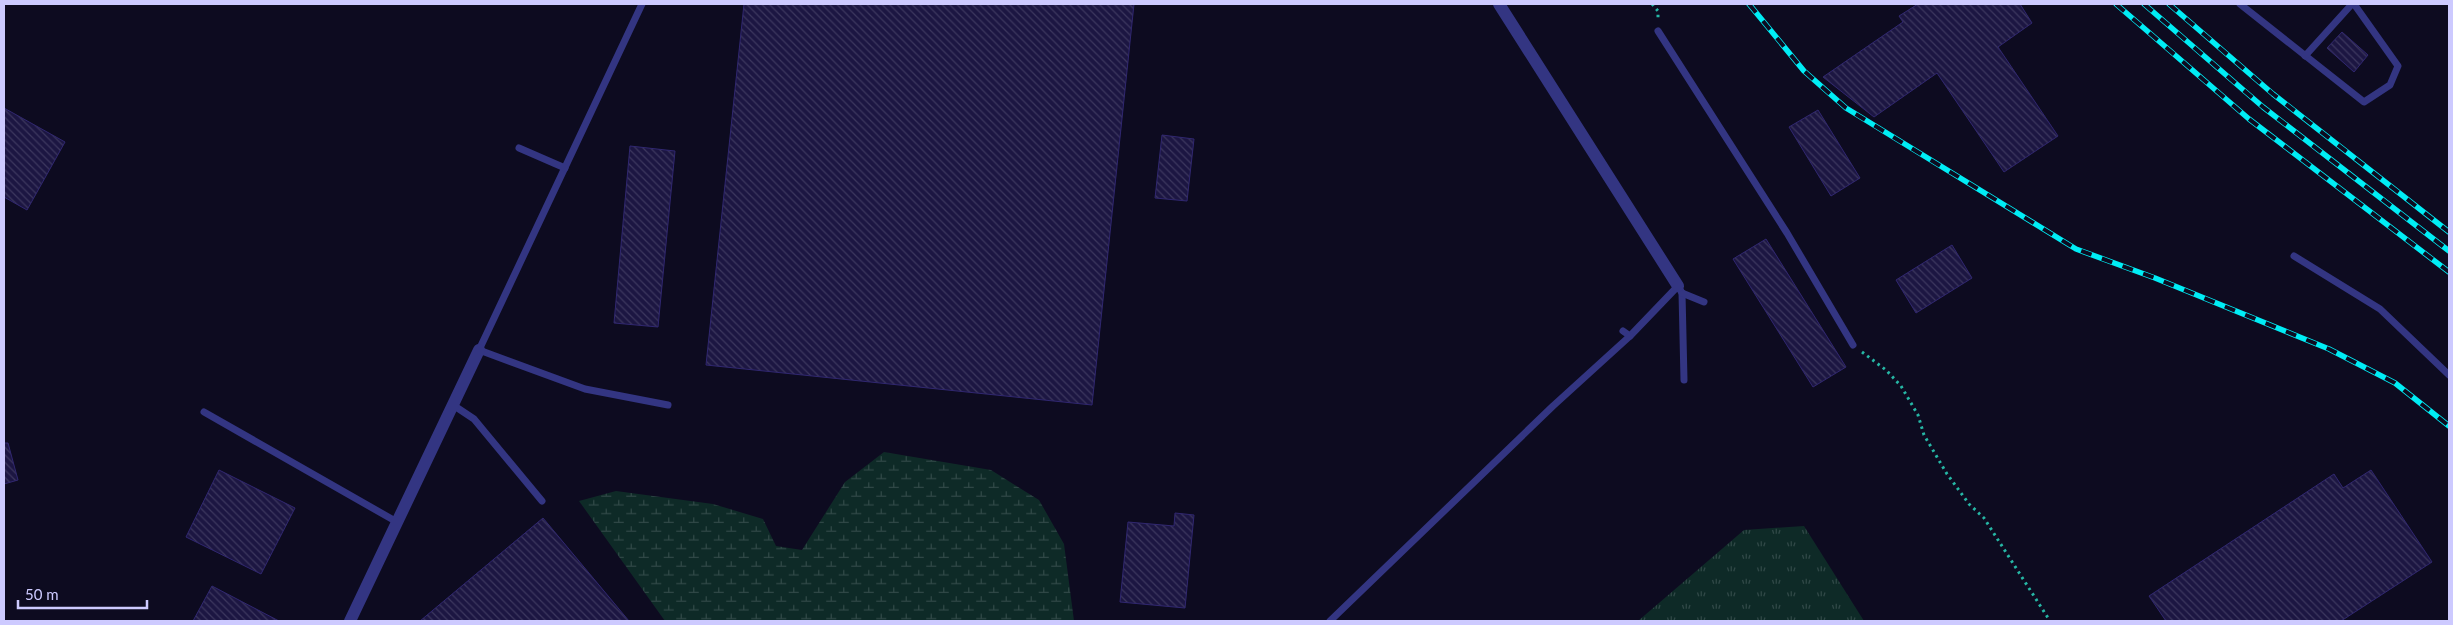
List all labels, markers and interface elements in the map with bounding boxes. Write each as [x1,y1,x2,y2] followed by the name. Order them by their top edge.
[18,578,146,610] scale bar
[25,585,59,603] text: 50 m

